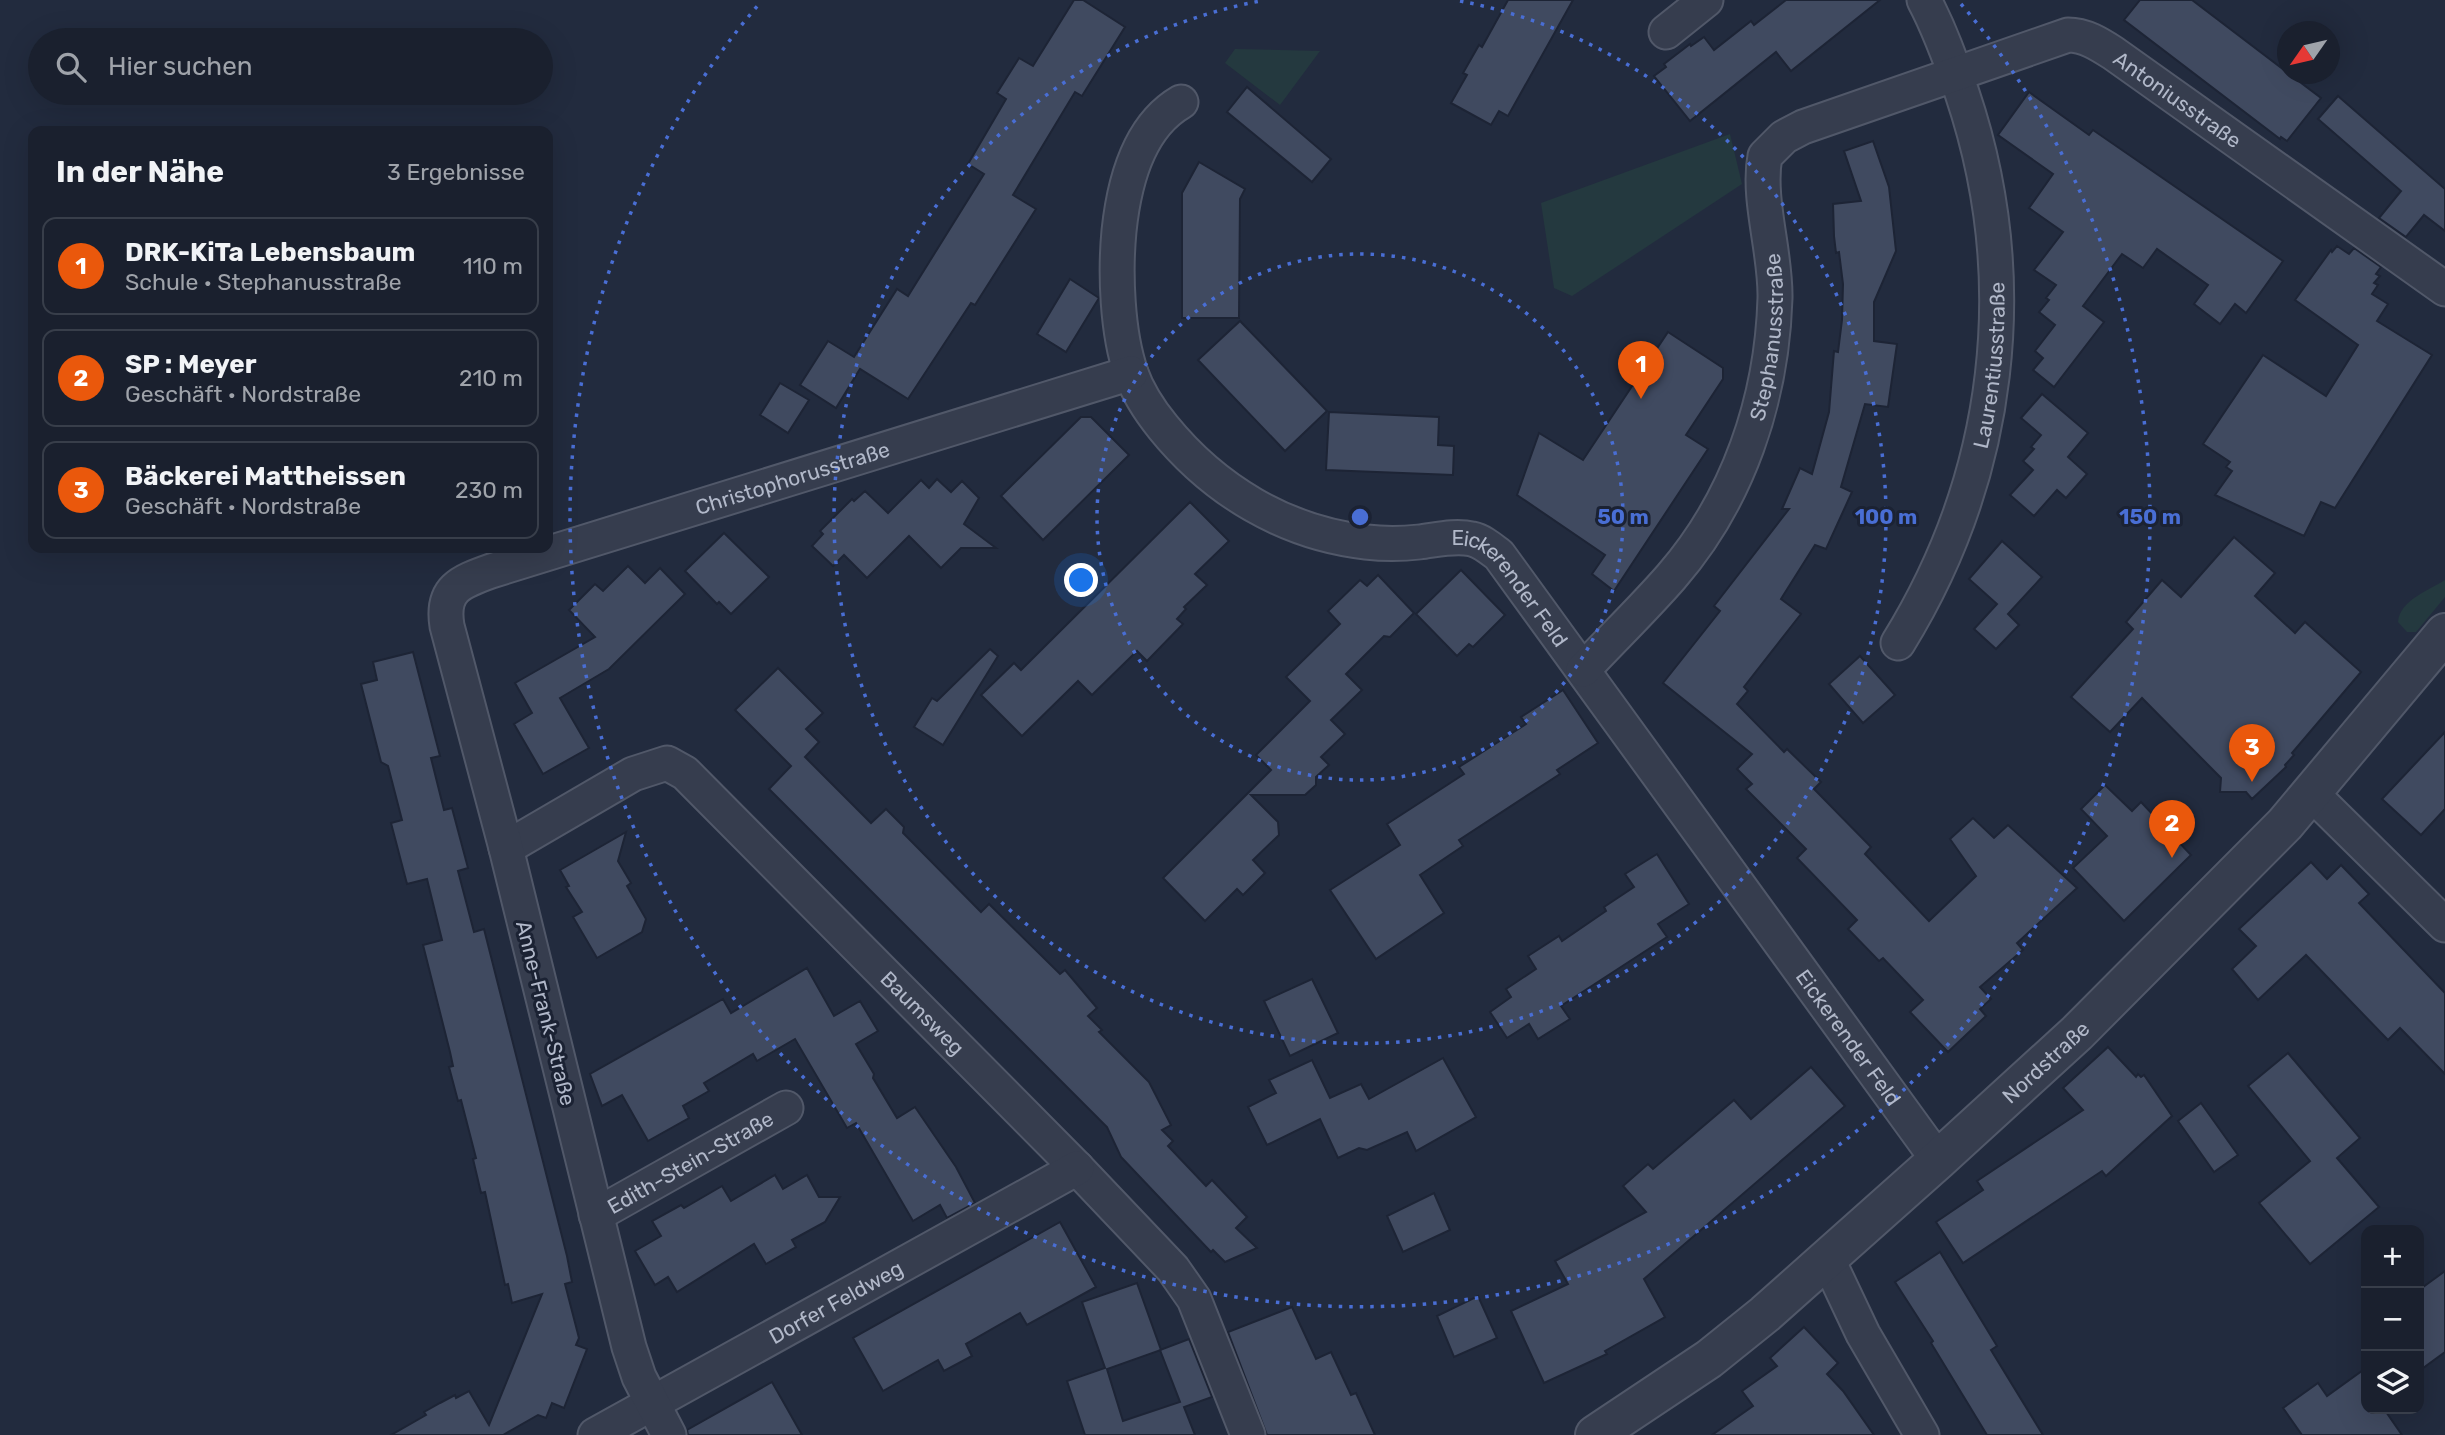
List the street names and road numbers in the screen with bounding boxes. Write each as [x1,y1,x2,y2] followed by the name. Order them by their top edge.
[2109,45,2246,153] street label: Antoniusstraße
[1744,252,1788,424] street label: Stephanusstraße
[1967,282,2009,451] street label: Laurentiusstraße
[692,436,893,520] street label: Christophorusstraße
[1451,525,1574,651] street label: Eickerender Feld
[511,918,581,1108] street label: Anne-Frank-Straße
[1791,964,1907,1110] street label: Eickerender Feld
[876,965,970,1060] street label: Baumsweg
[1997,1016,2094,1108] street label: Nordstraße
[603,1105,778,1219] street label: Edith-Stein-Straße
[764,1255,907,1349] street label: Dorfer Feldweg

